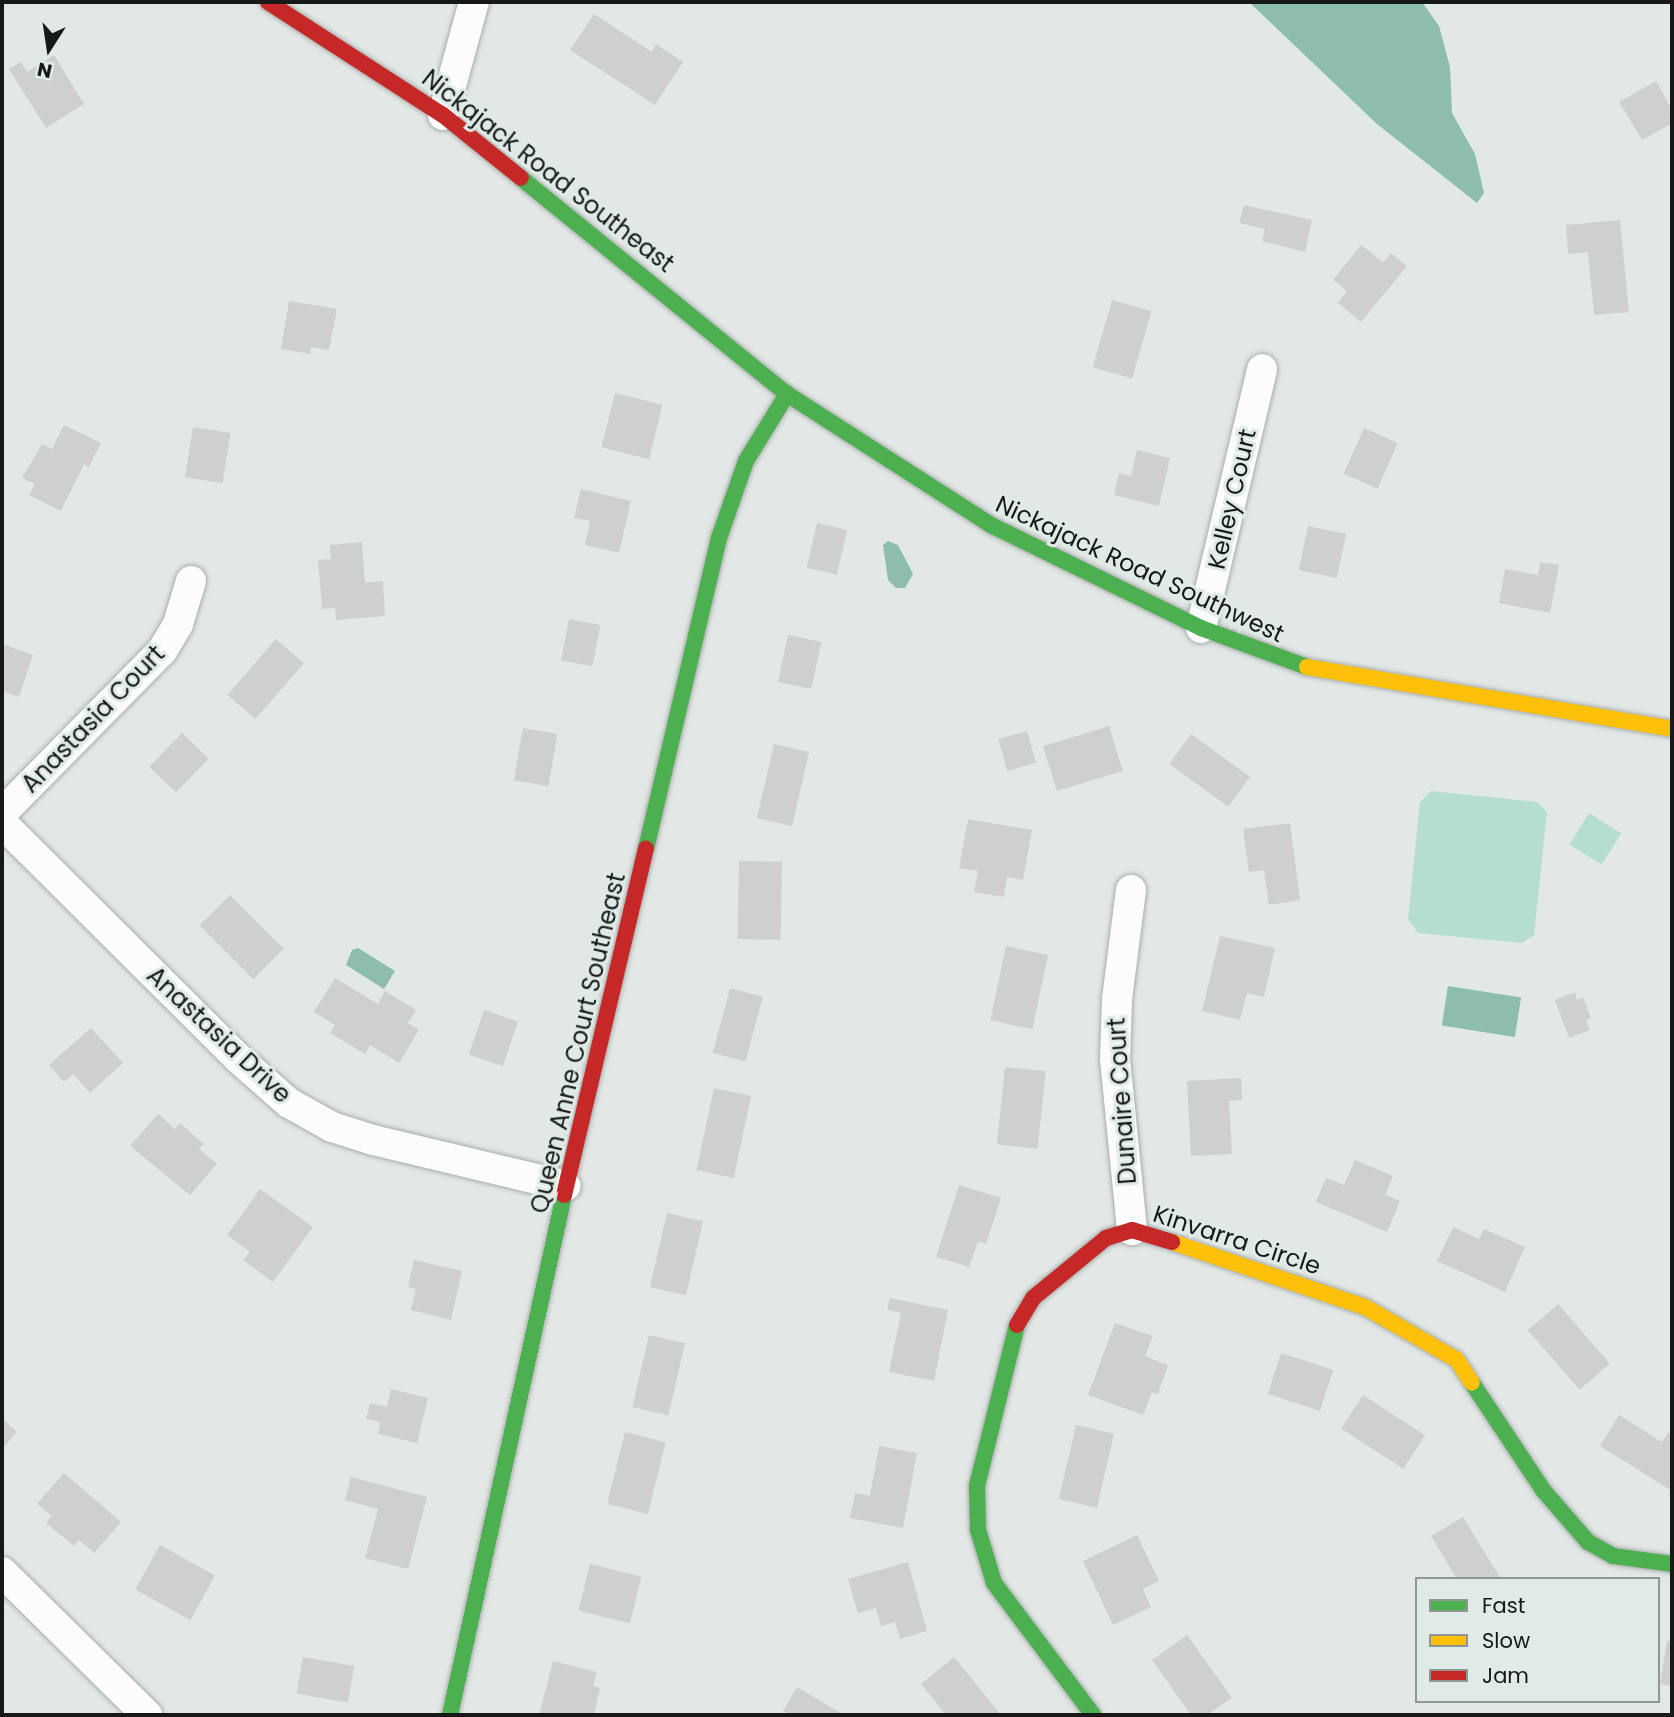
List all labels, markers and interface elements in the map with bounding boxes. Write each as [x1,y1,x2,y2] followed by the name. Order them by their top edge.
[14,14,84,84] north arrow
[35,55,54,85] text: N
[416,64,680,278] street label: Nickajack Road Southeast
[1202,426,1262,572] street label: Kelley Court
[991,489,1289,649] street label: Nickajack Road Southwest
[16,639,170,799] street label: Anastasia Court
[525,870,631,1216] street label: Queen Anne Court Southeast
[141,961,297,1109] street label: Anastasia Drive
[1102,1017,1142,1185] street label: Dunaire Court
[1150,1199,1324,1281] street label: Kinvarra Circle
[1415,1577,1660,1703] legend
[1482,1591,1525,1620] text: Fast
[1482,1626,1530,1655] text: Slow
[1482,1661,1529,1690] text: Jam

